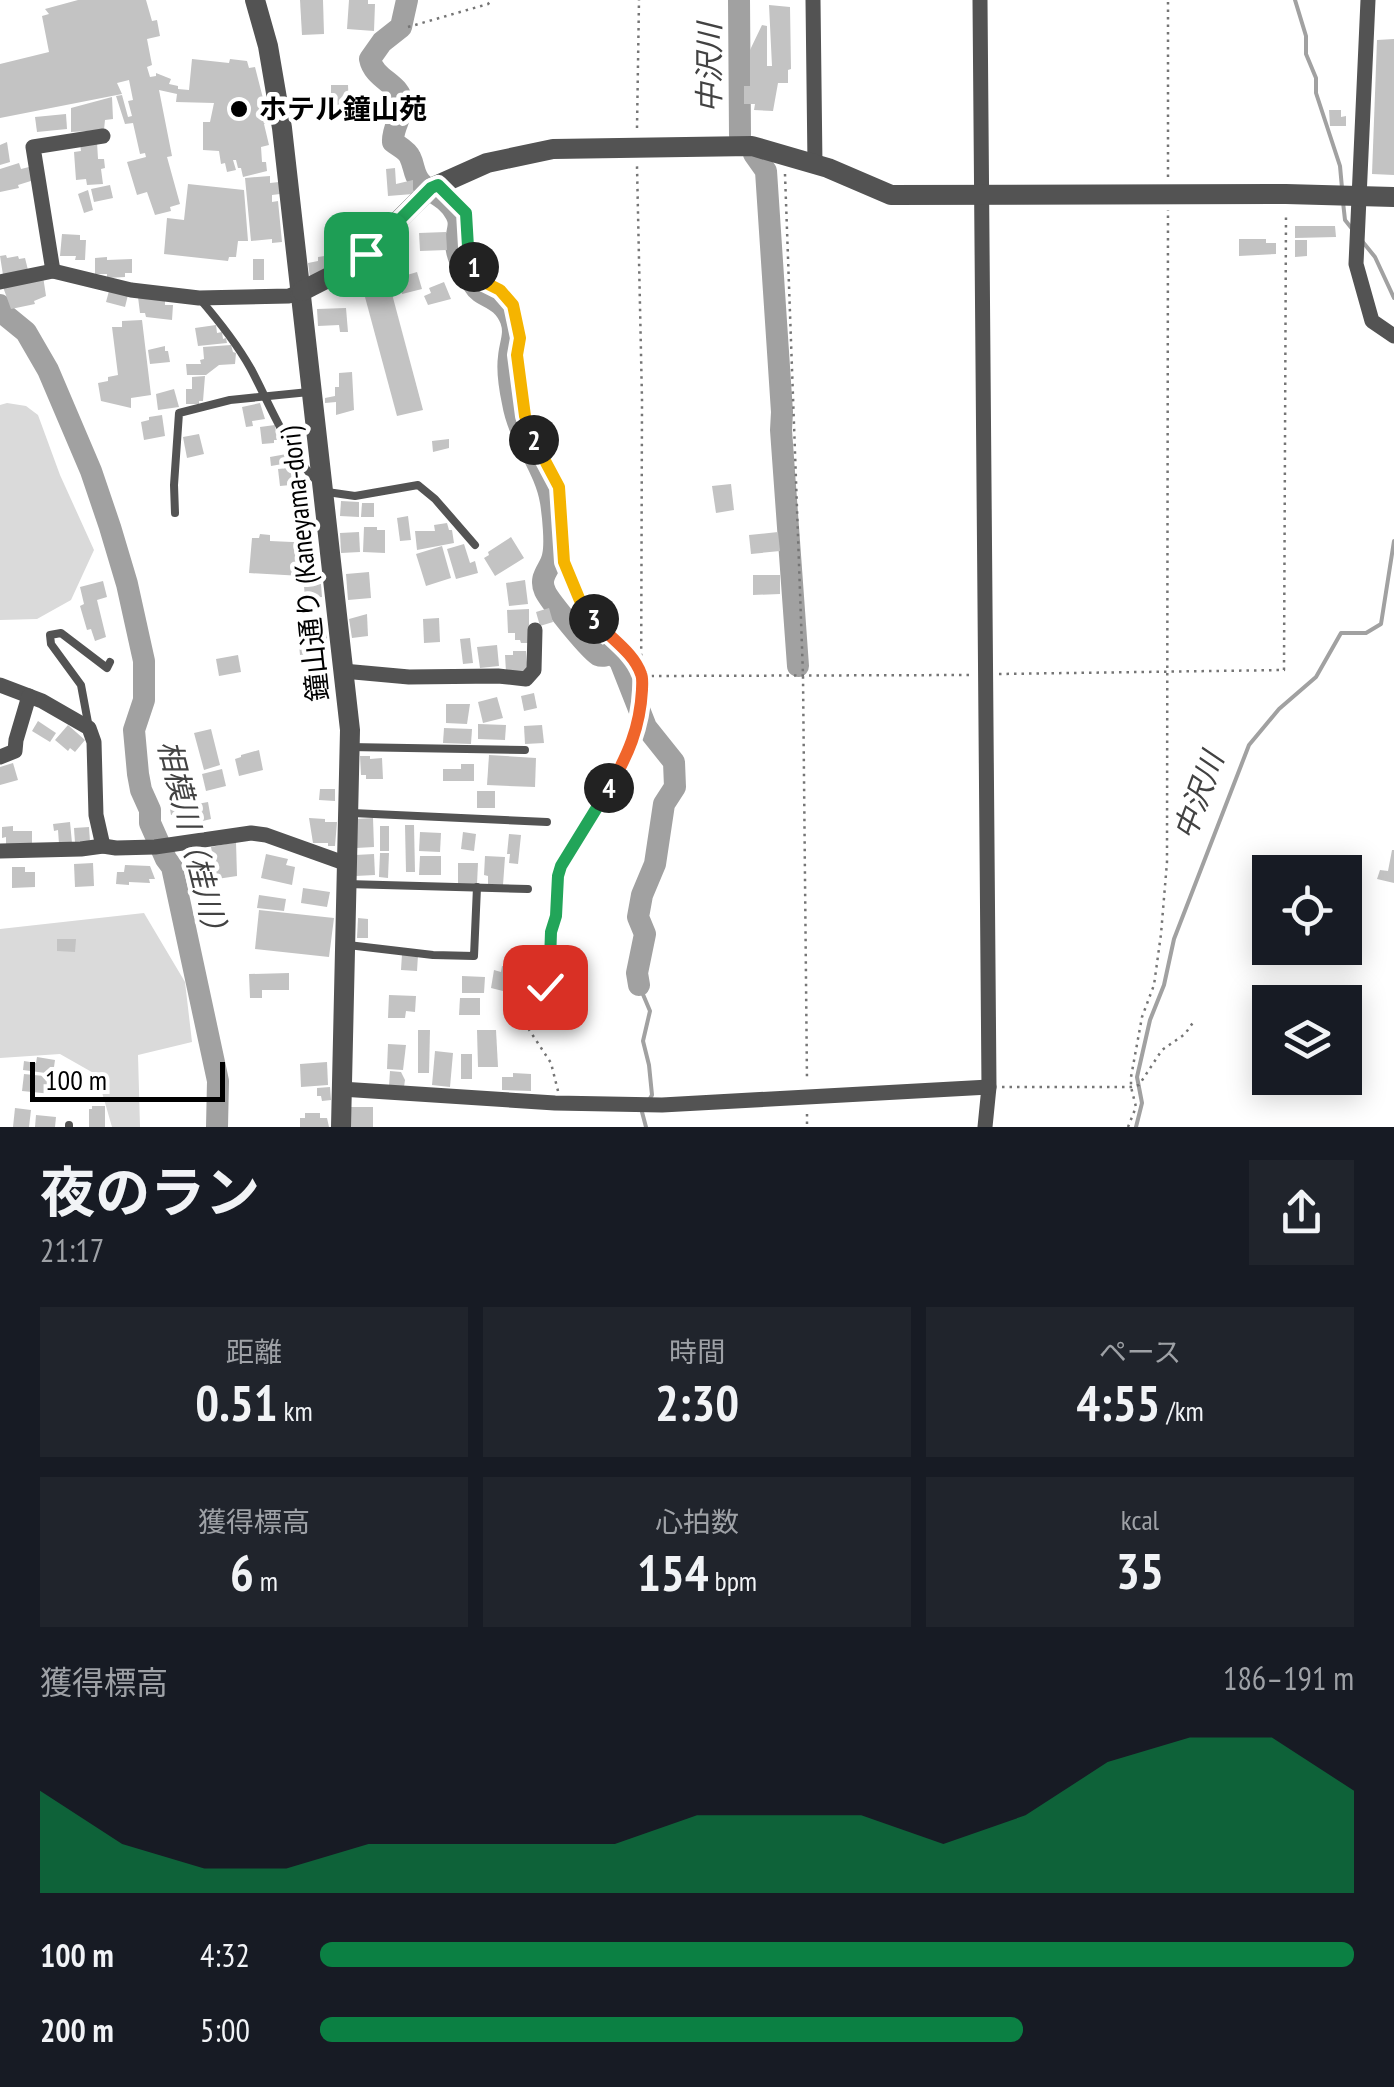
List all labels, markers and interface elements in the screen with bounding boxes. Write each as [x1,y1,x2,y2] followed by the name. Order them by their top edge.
[689,20,728,113] water label: 中沢川
[259,90,427,127] place label: ホテル鐘山苑
[228,98,250,120] marker: ホテル鐘山苑
[324,212,409,297] pin
[339,227,394,282] icon: arrive
[449,242,499,292] pin: 1
[467,248,481,285] text: 1
[509,415,559,465] pin: 2
[527,421,541,458] text: 2
[271,424,336,703] street label: 鐘山通り (Kaneyama-dori)
[569,594,619,644] pin: 3
[587,600,601,637] text: 3
[150,736,239,949] water label: 相模川（桂川）
[1164,744,1232,844] water label: 中沢川
[584,763,634,813] pin: 4
[602,769,616,806] text: 4
[1252,855,1362,1095] map controls
[1252,855,1362,965] button: locate
[503,945,588,1030] pin
[518,960,573,1015] icon: check
[1252,985,1362,1095] button: layers
[30,1057,225,1102] scale bar
[45,1061,107,1098] text: 100 m
[40,1156,260,1227] text: 夜のラン
[1249,1160,1354,1265] button: share
[40,1229,104,1271] text: 21:17
[226,1333,282,1370] text: 距離
[669,1333,725,1370] text: 時間
[1099,1333,1181,1370] text: ペース
[195,1370,278,1435] text: 0.51
[655,1370,739,1435] text: 2:30
[1076,1370,1160,1435] text: 4:55
[278,1392,313,1429] text: km
[1160,1392,1204,1429] text: /km
[1121,1501,1159,1538] text: kcal
[198,1503,310,1540] text: 獲得標高
[655,1503,739,1540] text: 心拍数
[1116,1538,1164,1603] text: 35
[230,1540,254,1605] text: 6
[637,1540,709,1605] text: 154
[254,1562,278,1599] text: m
[709,1562,757,1599] text: bpm
[1223,1657,1354,1699] text: 186–191 m
[40,1661,168,1703] text: 獲得標高
[40,1934,114,1976] text: 100 m
[200,1934,250,1976] text: 4:32
[40,2009,114,2051] text: 200 m
[200,2009,250,2051] text: 5:00

